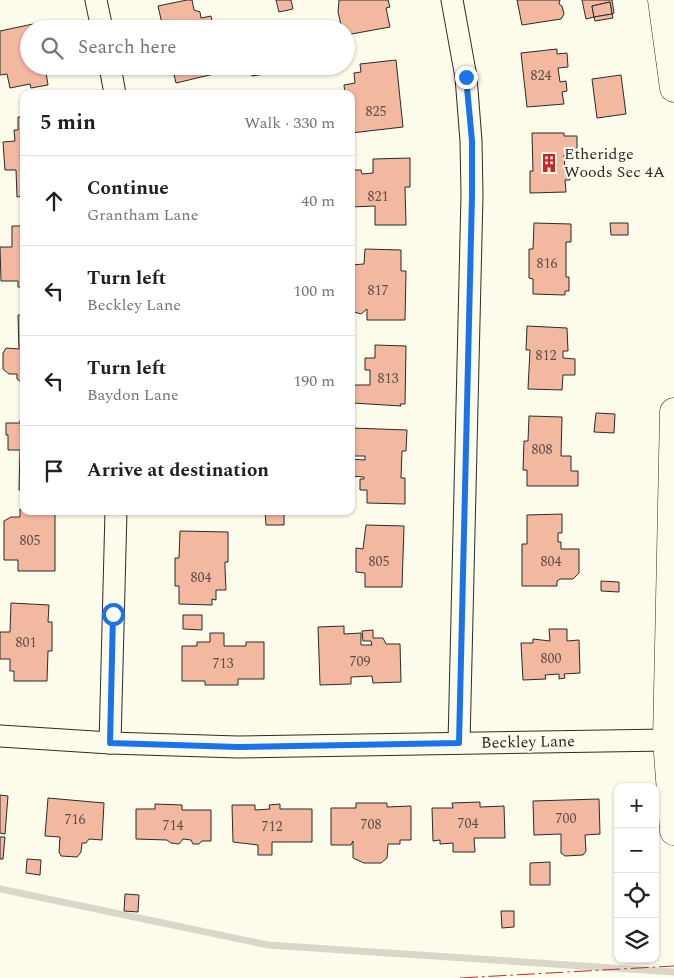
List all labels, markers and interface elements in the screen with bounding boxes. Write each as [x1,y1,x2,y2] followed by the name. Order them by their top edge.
[20,20,355,75] search box
[78,33,177,62] text: Search here
[38,34,66,62] icon: search
[531,65,552,86] house number: 824
[455,66,478,89] route end
[366,101,387,122] house number: 825
[40,107,96,139] text: 5 min
[244,111,335,135] text: Walk · 330 m
[564,142,665,184] place label: Etheridge Woods Sec 4A
[538,152,560,174] building icon: Etheridge Woods Sec 4A
[87,174,169,203] text: Continue
[368,186,389,207] house number: 821
[40,187,68,215] icon: ahead
[301,189,335,213] text: 40 m
[87,203,198,227] text: Grantham Lane
[537,253,558,274] house number: 816
[87,264,166,293] text: Turn left
[40,277,68,305] icon: left
[293,279,335,303] text: 100 m
[368,280,389,301] house number: 817
[87,293,181,317] text: Beckley Lane
[536,345,557,366] house number: 812
[87,354,166,383] text: Turn left
[40,367,68,395] icon: left
[378,368,399,389] house number: 813
[293,369,335,393] text: 190 m
[87,383,179,407] text: Baydon Lane
[532,439,553,460] house number: 808
[87,456,269,485] text: Arrive at destination
[40,457,68,485] icon: arrive
[20,530,41,551] house number: 805
[369,551,390,572] house number: 805
[541,551,562,572] house number: 804
[191,567,212,588] house number: 804
[102,603,125,626] route start
[16,632,37,653] house number: 801
[541,648,562,669] house number: 800
[350,651,371,672] house number: 709
[213,653,234,674] house number: 713
[481,729,575,755] street label: Beckley Lane
[614,783,659,963] map controls
[614,783,659,828] button: +
[556,808,577,829] house number: 700
[65,809,86,830] house number: 716
[458,813,479,834] house number: 704
[361,814,382,835] house number: 708
[163,815,184,836] house number: 714
[262,816,283,837] house number: 712
[614,828,659,873] button: −
[614,873,659,918] button: locate
[614,918,659,963] button: layers

